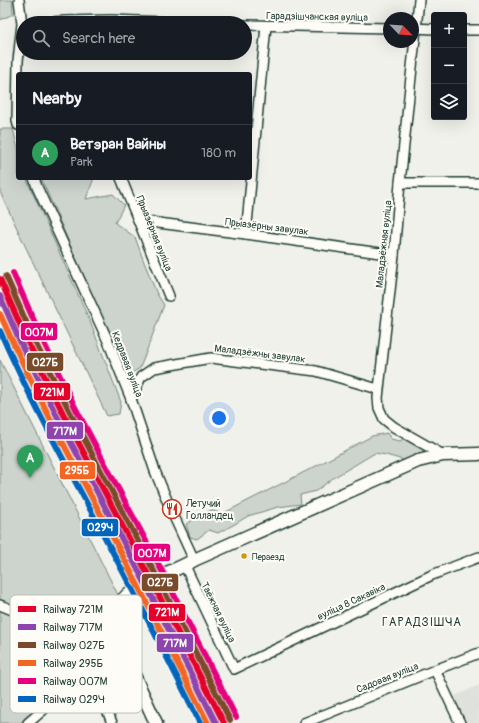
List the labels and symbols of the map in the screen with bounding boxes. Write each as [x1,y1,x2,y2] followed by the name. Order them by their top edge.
[266,10,368,24] street label: Гарадзішчанская вуліца
[383,12,419,48] north arrow
[133,194,175,273] street label: Прыазёрная вуліца
[373,199,395,289] street label: Маладзёжная вуліца
[224,216,309,238] street label: Прыазёрны завулак
[20,322,58,341] line badge: 007М
[25,326,53,339] text: 007М
[109,330,145,399] street label: Кедравая вуліца
[214,342,306,366] street label: Маладзёжны завулак
[26,352,64,372] line badge: 027Б
[32,356,58,369] text: 027Б
[33,382,71,401] line badge: 721М
[40,386,64,399] text: 721М
[209,408,229,428] your location
[46,421,84,440] line badge: 717М
[53,425,77,438] text: 717М
[17,445,43,478] pin: A
[59,461,96,480] line badge: 295Б
[65,464,90,477] text: 295Б
[161,498,183,520] restaurant icon: Летучий Голландец
[185,498,234,522] place label: Летучий Голландец
[81,518,119,537] line badge: 029Ч
[87,521,113,534] text: 029Ч
[133,543,171,562] line badge: 007М
[138,547,166,560] text: 007М
[239,551,249,561] marker: Пераезд
[252,552,285,563] place label: Пераезд
[141,573,179,592] line badge: 027Б
[147,576,173,589] text: 027Б
[198,580,238,645] street label: Таёжная вуліца
[316,581,388,623] street label: вуліца 8 Сакавіка
[10,595,142,713] legend
[43,603,103,616] text: Railway 721М
[148,603,186,622] line badge: 721М
[155,606,179,619] text: 721М
[382,615,462,630] district label: ГАРАДЗІШЧА
[43,621,103,634] text: Railway 717М
[156,633,194,653] line badge: 717М
[163,637,187,650] text: 717М
[43,639,105,652] text: Railway 027Б
[43,657,103,670] text: Railway 295Б
[355,660,420,696] street label: Садовая вуліца
[43,675,108,688] text: Railway 007М
[43,693,105,706] text: Railway 029Ч

